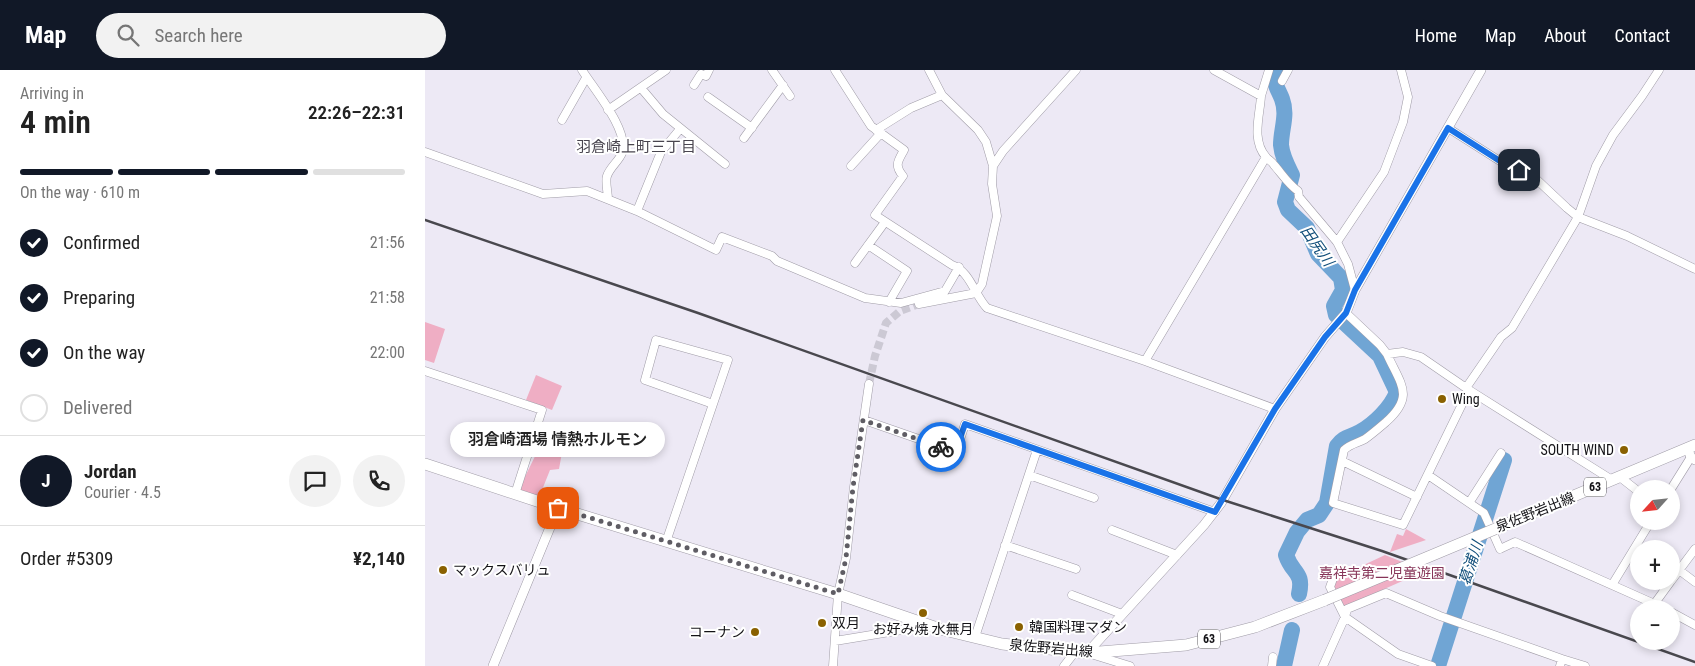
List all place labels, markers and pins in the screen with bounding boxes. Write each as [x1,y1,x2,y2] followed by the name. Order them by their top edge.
[1498,149,1540,191] pin
[1452,391,1480,407] place label: Wing
[1436,393,1448,405] marker: Wing
[451,423,665,458] callout: 羽倉崎酒場 情熱ホルモン
[1540,442,1614,458] place label: SOUTH WIND
[1618,444,1630,456] marker: SOUTH WIND
[537,487,579,529] pin
[453,562,551,578] place label: マックスバリュ
[437,564,449,576] marker: マックスバリュ
[917,607,929,619] marker: お好み焼 水無月
[832,615,860,631] place label: 双月
[816,617,828,629] marker: 双月
[1029,619,1127,635] place label: 韓国料理マダン
[872,621,974,637] place label: お好み焼 水無月
[1013,621,1025,633] marker: 韓国料理マダン
[689,624,745,640] place label: コーナン
[749,626,761,638] marker: コーナン

